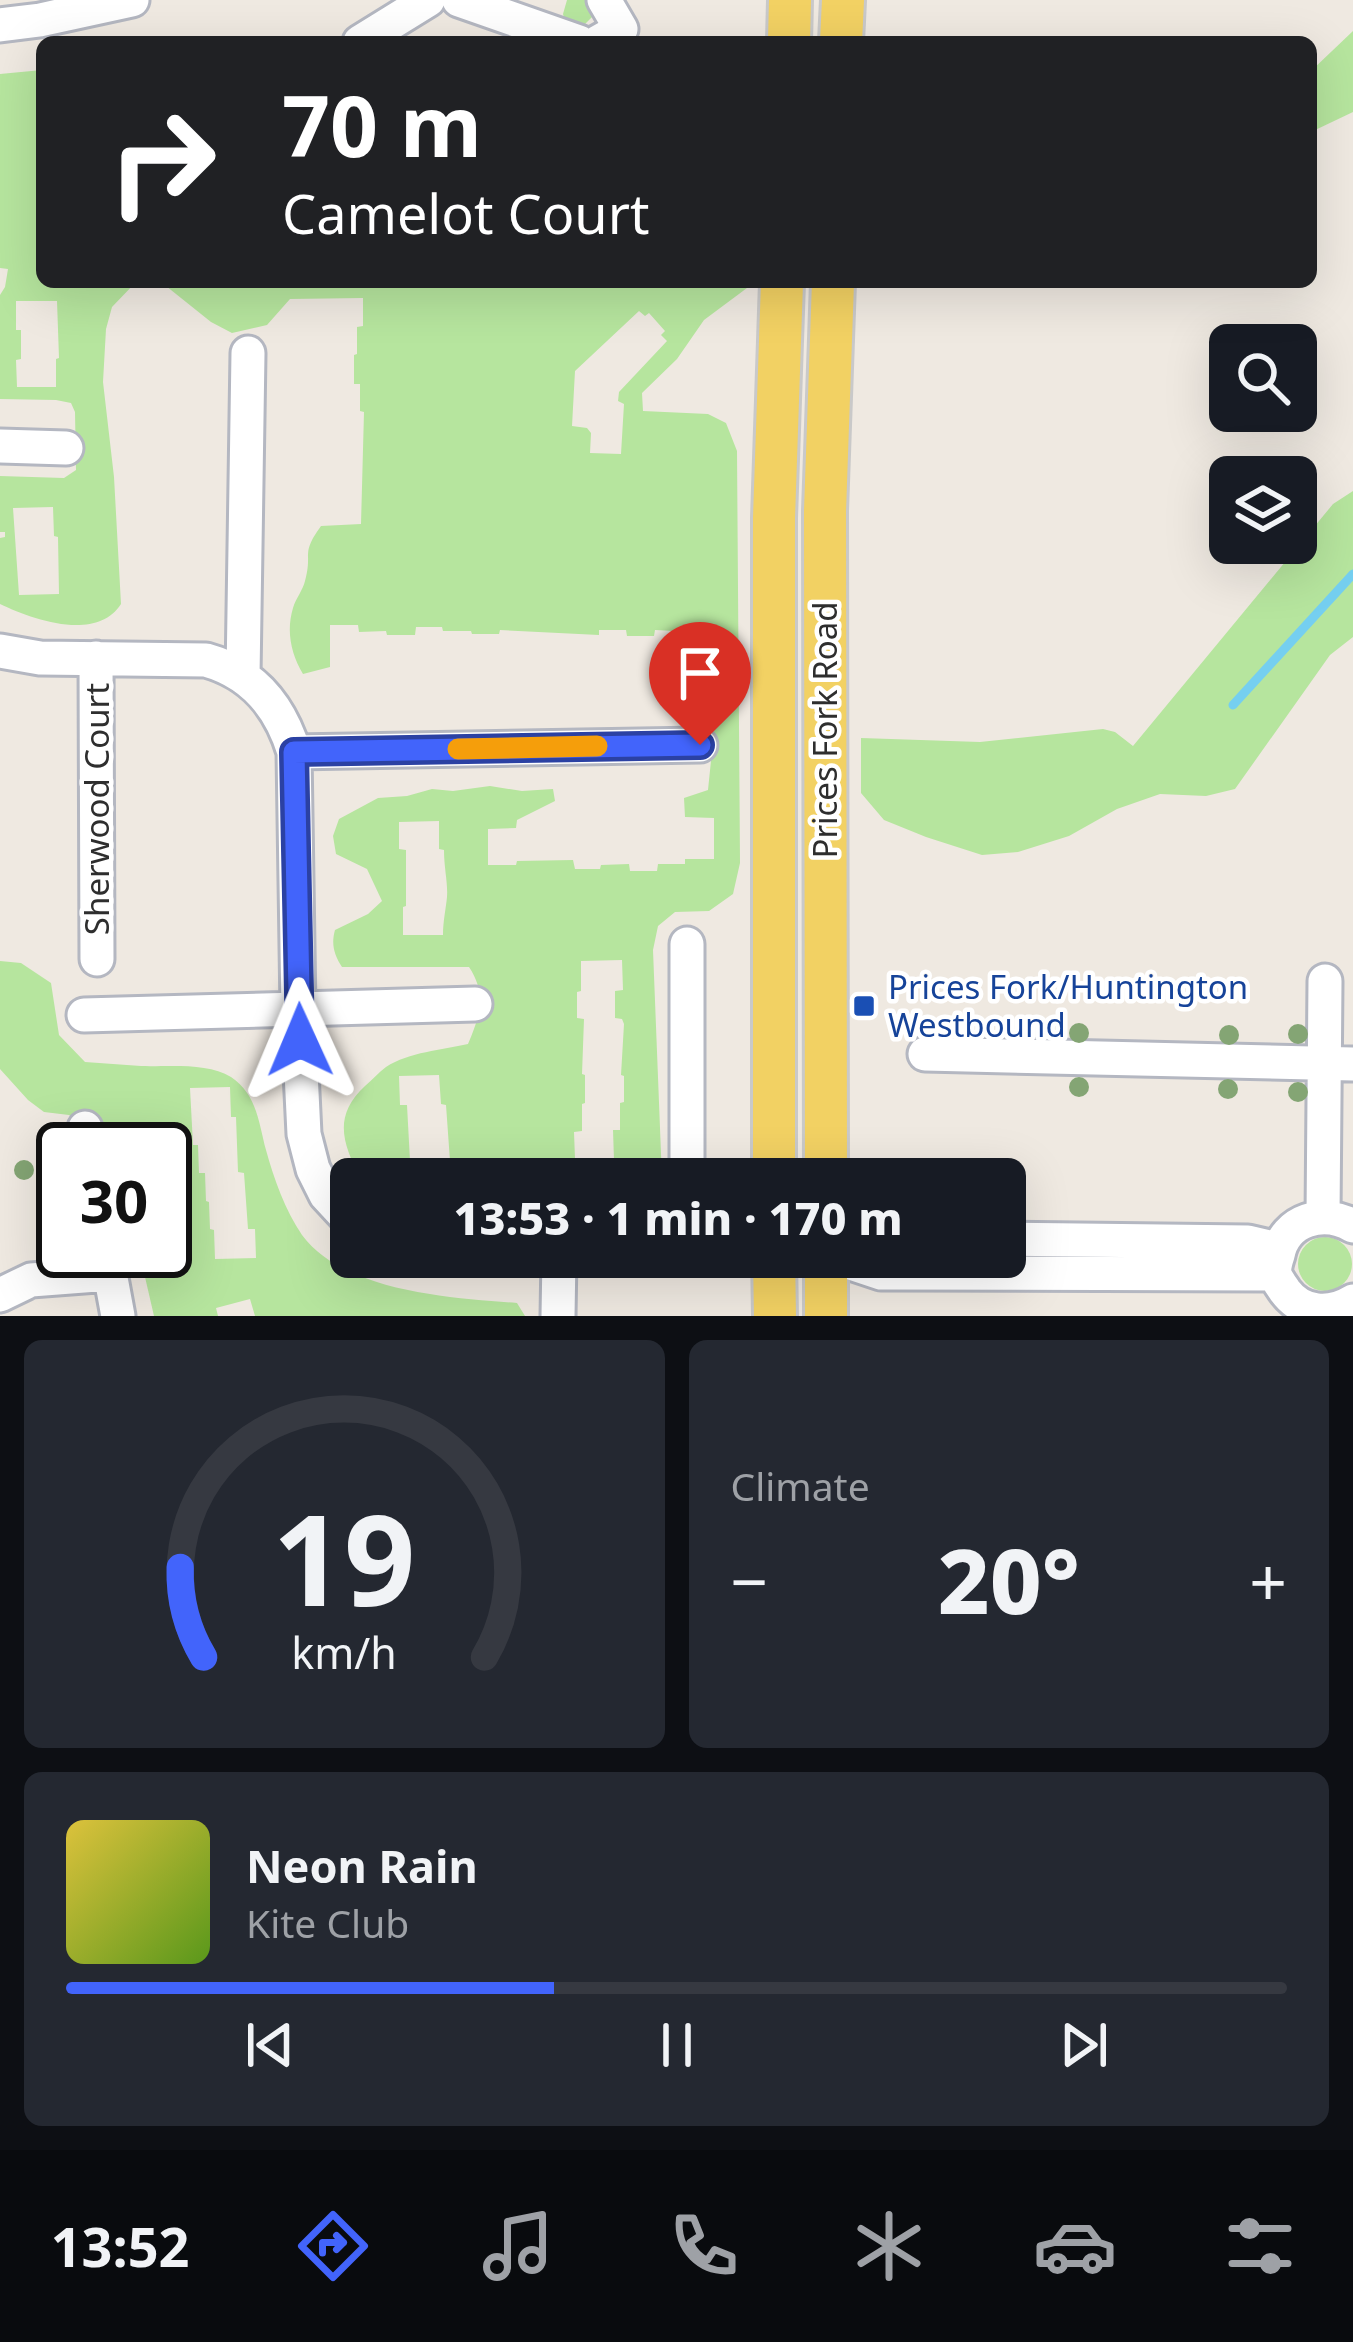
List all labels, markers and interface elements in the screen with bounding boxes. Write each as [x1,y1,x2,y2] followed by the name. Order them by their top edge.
[282,67,482,182] text: 70 m
[84,84,240,240] icon: right
[282,176,649,250] text: Camelot Court
[1209,324,1317,564] map controls
[1209,324,1317,432] button: search
[1209,456,1317,564] button: layers
[802,601,847,859] street label: Prices Fork Road
[649,622,751,745] pin
[667,640,733,706] icon: arrive
[74,683,119,935] street label: Sherwood Court
[888,964,1248,1047] place label: Prices Fork/Huntington Westbound
[237,977,363,1103] position arrow
[851,993,877,1019] marker: Prices Fork/Huntington Westbound
[36,1122,192,1278] speed limit sign: 30
[453,1187,903,1248] text: 13:53 · 1 min · 170 m
[731,1459,870,1512] text: Climate
[273,1473,416,1643] text: 19
[938,1518,1080,1640] text: 20°
[731,1535,768,1625] text: −
[1249,1535,1287,1625] text: +
[292,1623,397,1682] text: km/h
[246,1835,478,1896] text: Neon Rain
[246,1896,409,1949] text: Kite Club
[237,2012,303,2078] icon: previous
[644,2012,710,2078] icon: pause
[1051,2012,1117,2078] icon: next
[291,2204,375,2288] icon: directions
[476,2204,560,2288] icon: music
[662,2204,746,2288] icon: phone
[847,2204,931,2288] icon: climate
[1033,2204,1117,2288] icon: car
[1218,2204,1302,2288] icon: filters
[51,2209,189,2283] text: 13:52

